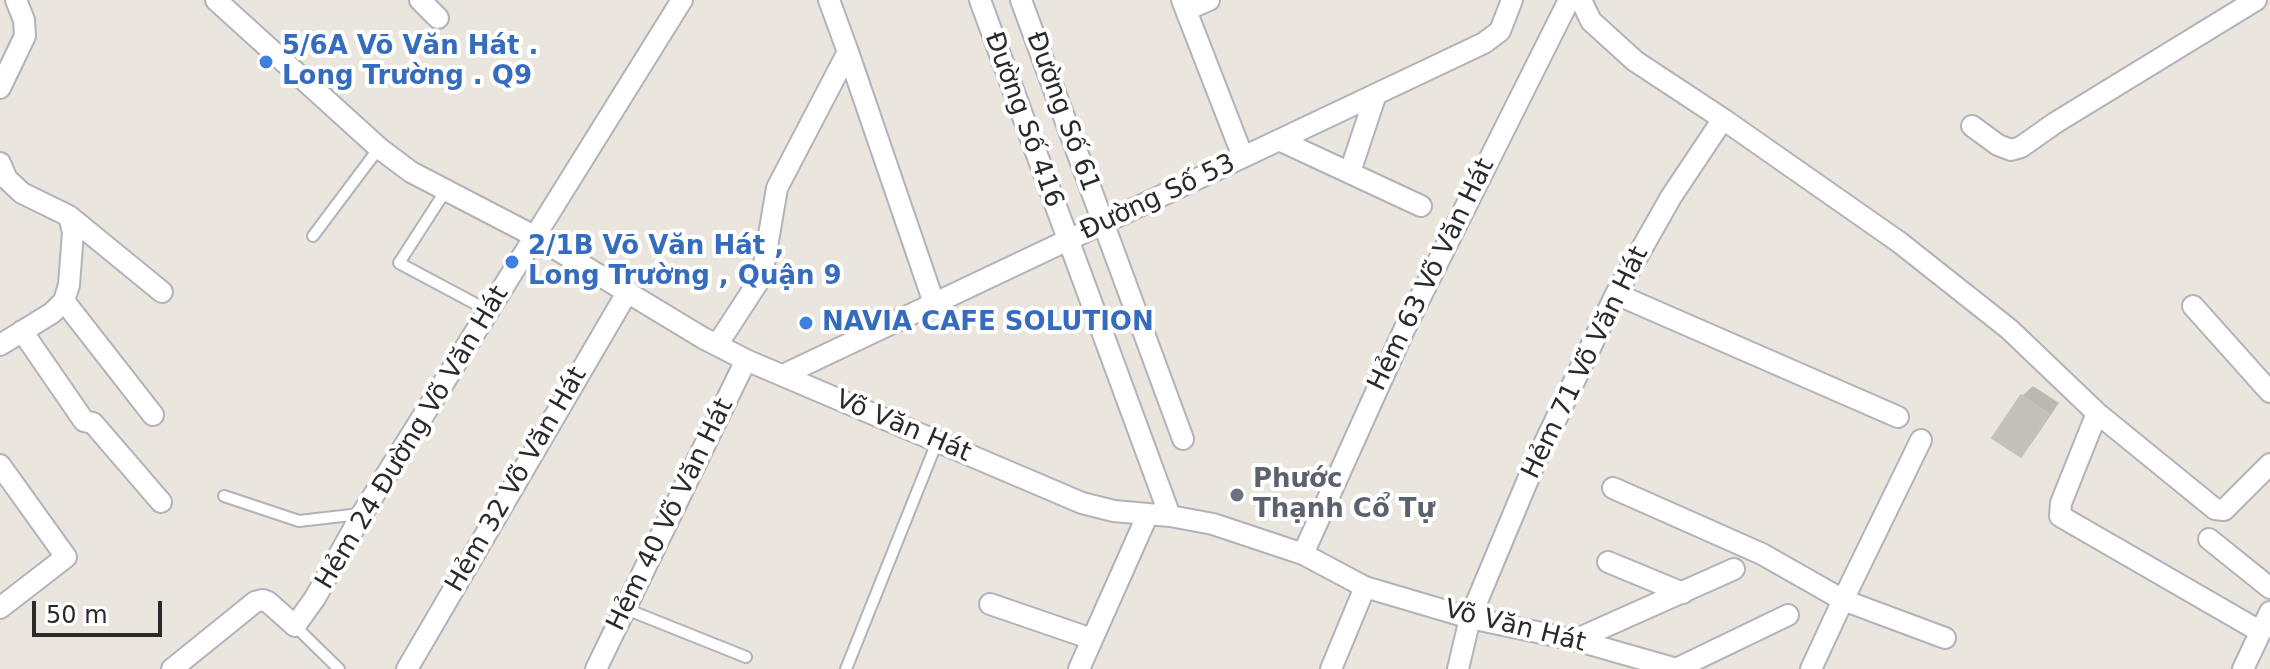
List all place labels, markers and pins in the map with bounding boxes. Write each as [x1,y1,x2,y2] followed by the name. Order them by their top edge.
[282,31,538,92] place label: 5/6A Võ Văn Hát . Long Trường . Q9
[257,53,275,71] marker: 5/6A Võ Văn Hát . Long Trường . Q9
[528,231,842,292] place label: 2/1B Võ Văn Hát , Long Trường , Quận 9
[503,253,521,271] marker: 2/1B Võ Văn Hát , Long Trường , Quận 9
[822,307,1154,339] place label: NAVIA CAFE SOLUTION
[797,314,815,332] marker: NAVIA CAFE SOLUTION
[1253,464,1435,526] place label: Phước Thạnh Cổ Tự
[1228,486,1246,504] marker: Phước Thạnh Cổ Tự

